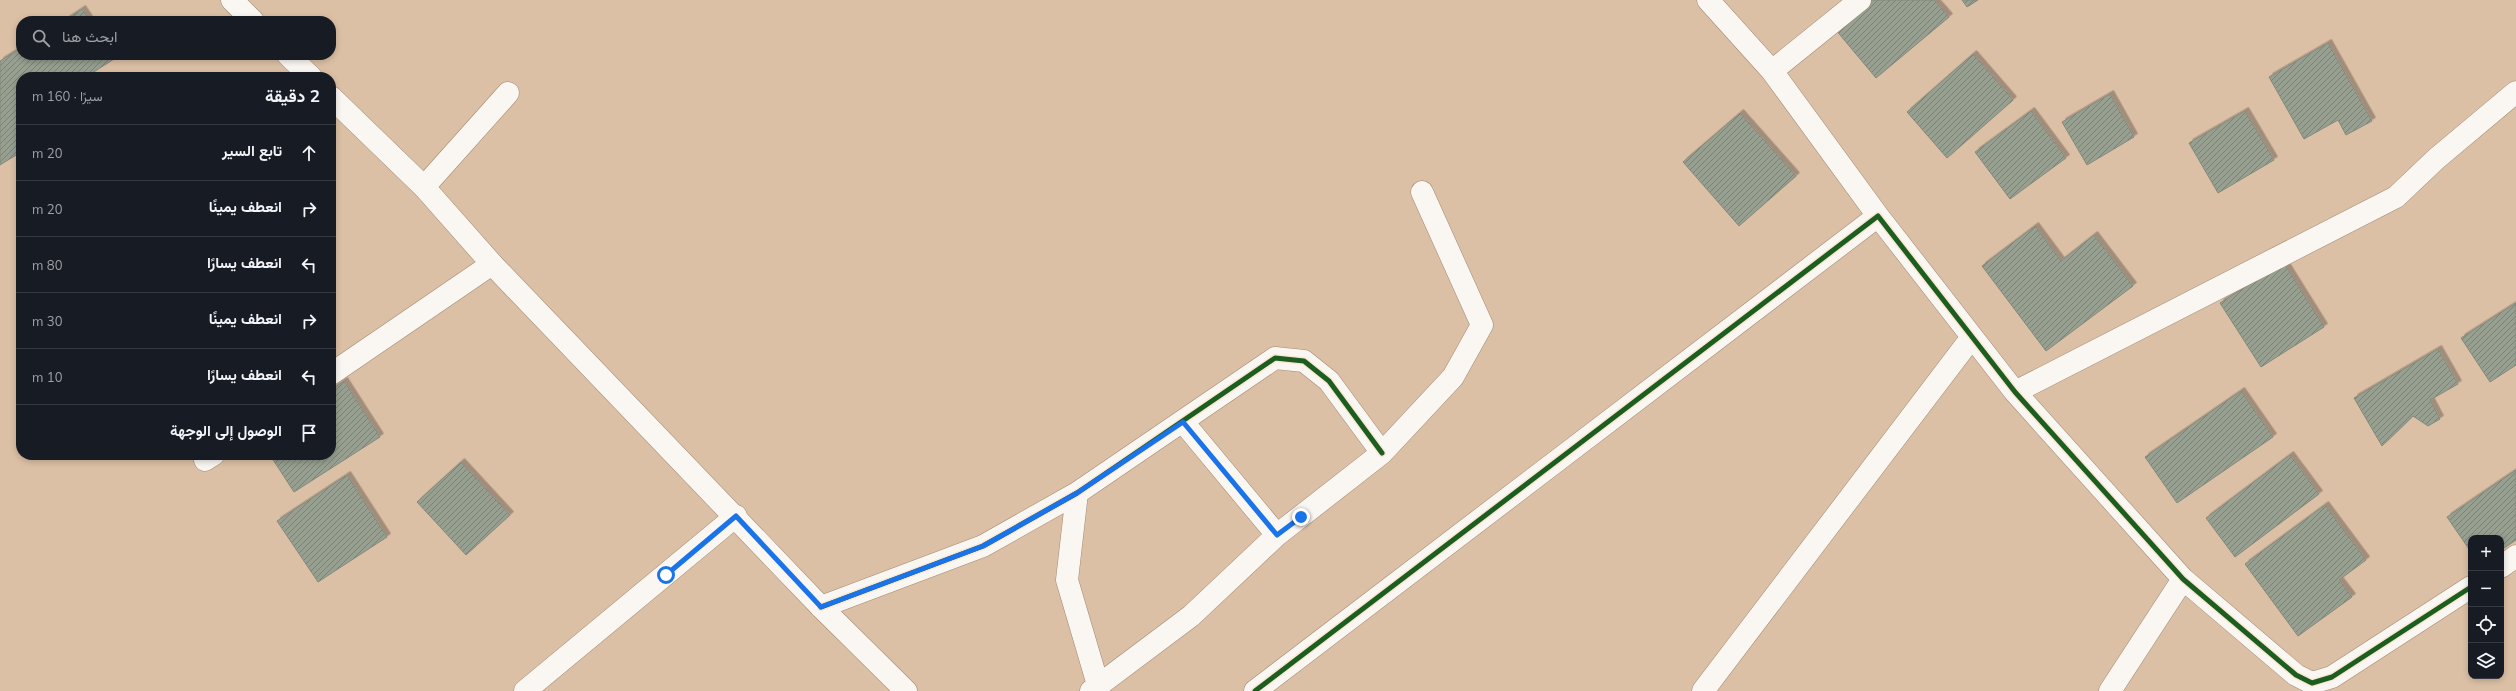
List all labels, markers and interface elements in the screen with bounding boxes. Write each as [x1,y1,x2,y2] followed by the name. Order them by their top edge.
[16,16,336,60] search box
[30,27,52,49] icon: search
[62,27,117,46] text: ابحث هنا
[265,85,320,106] text: 2 دقيقة
[32,88,103,104] text: سيرًا · 160 m
[222,141,282,160] text: تابع السير
[298,142,320,164] icon: ahead
[32,145,62,161] text: 20 m
[209,197,282,216] text: انعطف يمينًا
[298,198,320,220] icon: right
[32,201,62,217] text: 20 m
[207,253,282,272] text: انعطف يسارًا
[298,254,320,276] icon: left
[32,257,62,273] text: 80 m
[209,309,282,328] text: انعطف يمينًا
[298,310,320,332] icon: right
[32,313,62,329] text: 30 m
[207,365,282,384] text: انعطف يسارًا
[298,366,320,388] icon: left
[32,369,62,385] text: 10 m
[170,421,282,440] text: الوصول إلى الوجهة
[298,422,320,444] icon: arrive
[1292,508,1310,526] route end
[2468,535,2504,679] map controls
[2468,535,2504,571] button: +
[657,566,675,584] route start
[2468,571,2504,607] button: −
[2468,607,2504,643] button: locate
[2468,643,2504,679] button: layers

